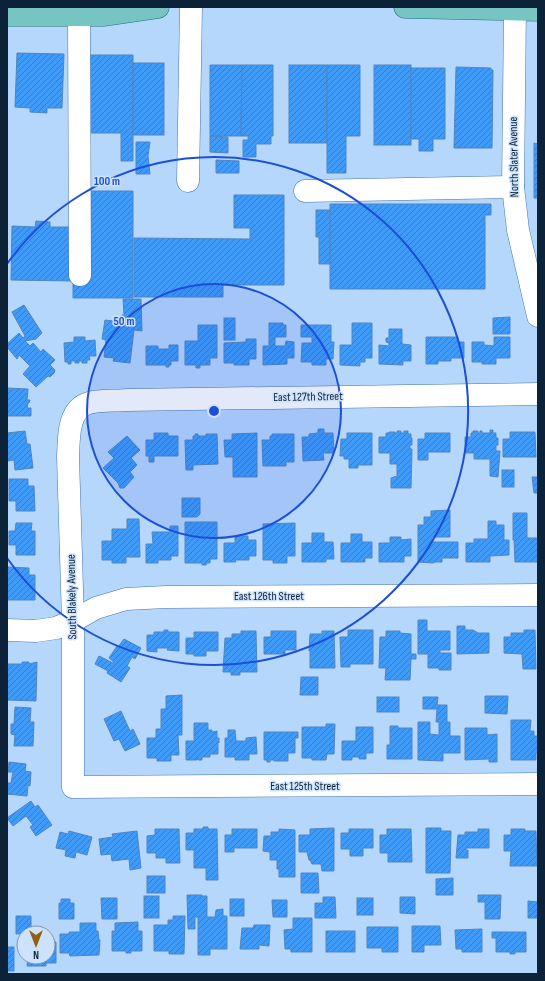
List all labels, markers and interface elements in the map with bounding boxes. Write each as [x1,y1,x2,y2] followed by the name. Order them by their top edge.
[506,116,522,197] street label: North Slater Avenue
[94,174,120,189] text: 100 m
[114,314,134,329] text: 50 m
[273,389,343,405] street label: East 127th Street
[207,404,221,418] centre of rings
[64,554,80,640] street label: South Blakely Avenue
[234,589,304,604] street label: East 126th Street
[270,779,340,794] street label: East 125th Street
[16,925,56,965] north arrow
[33,948,39,961] text: N

